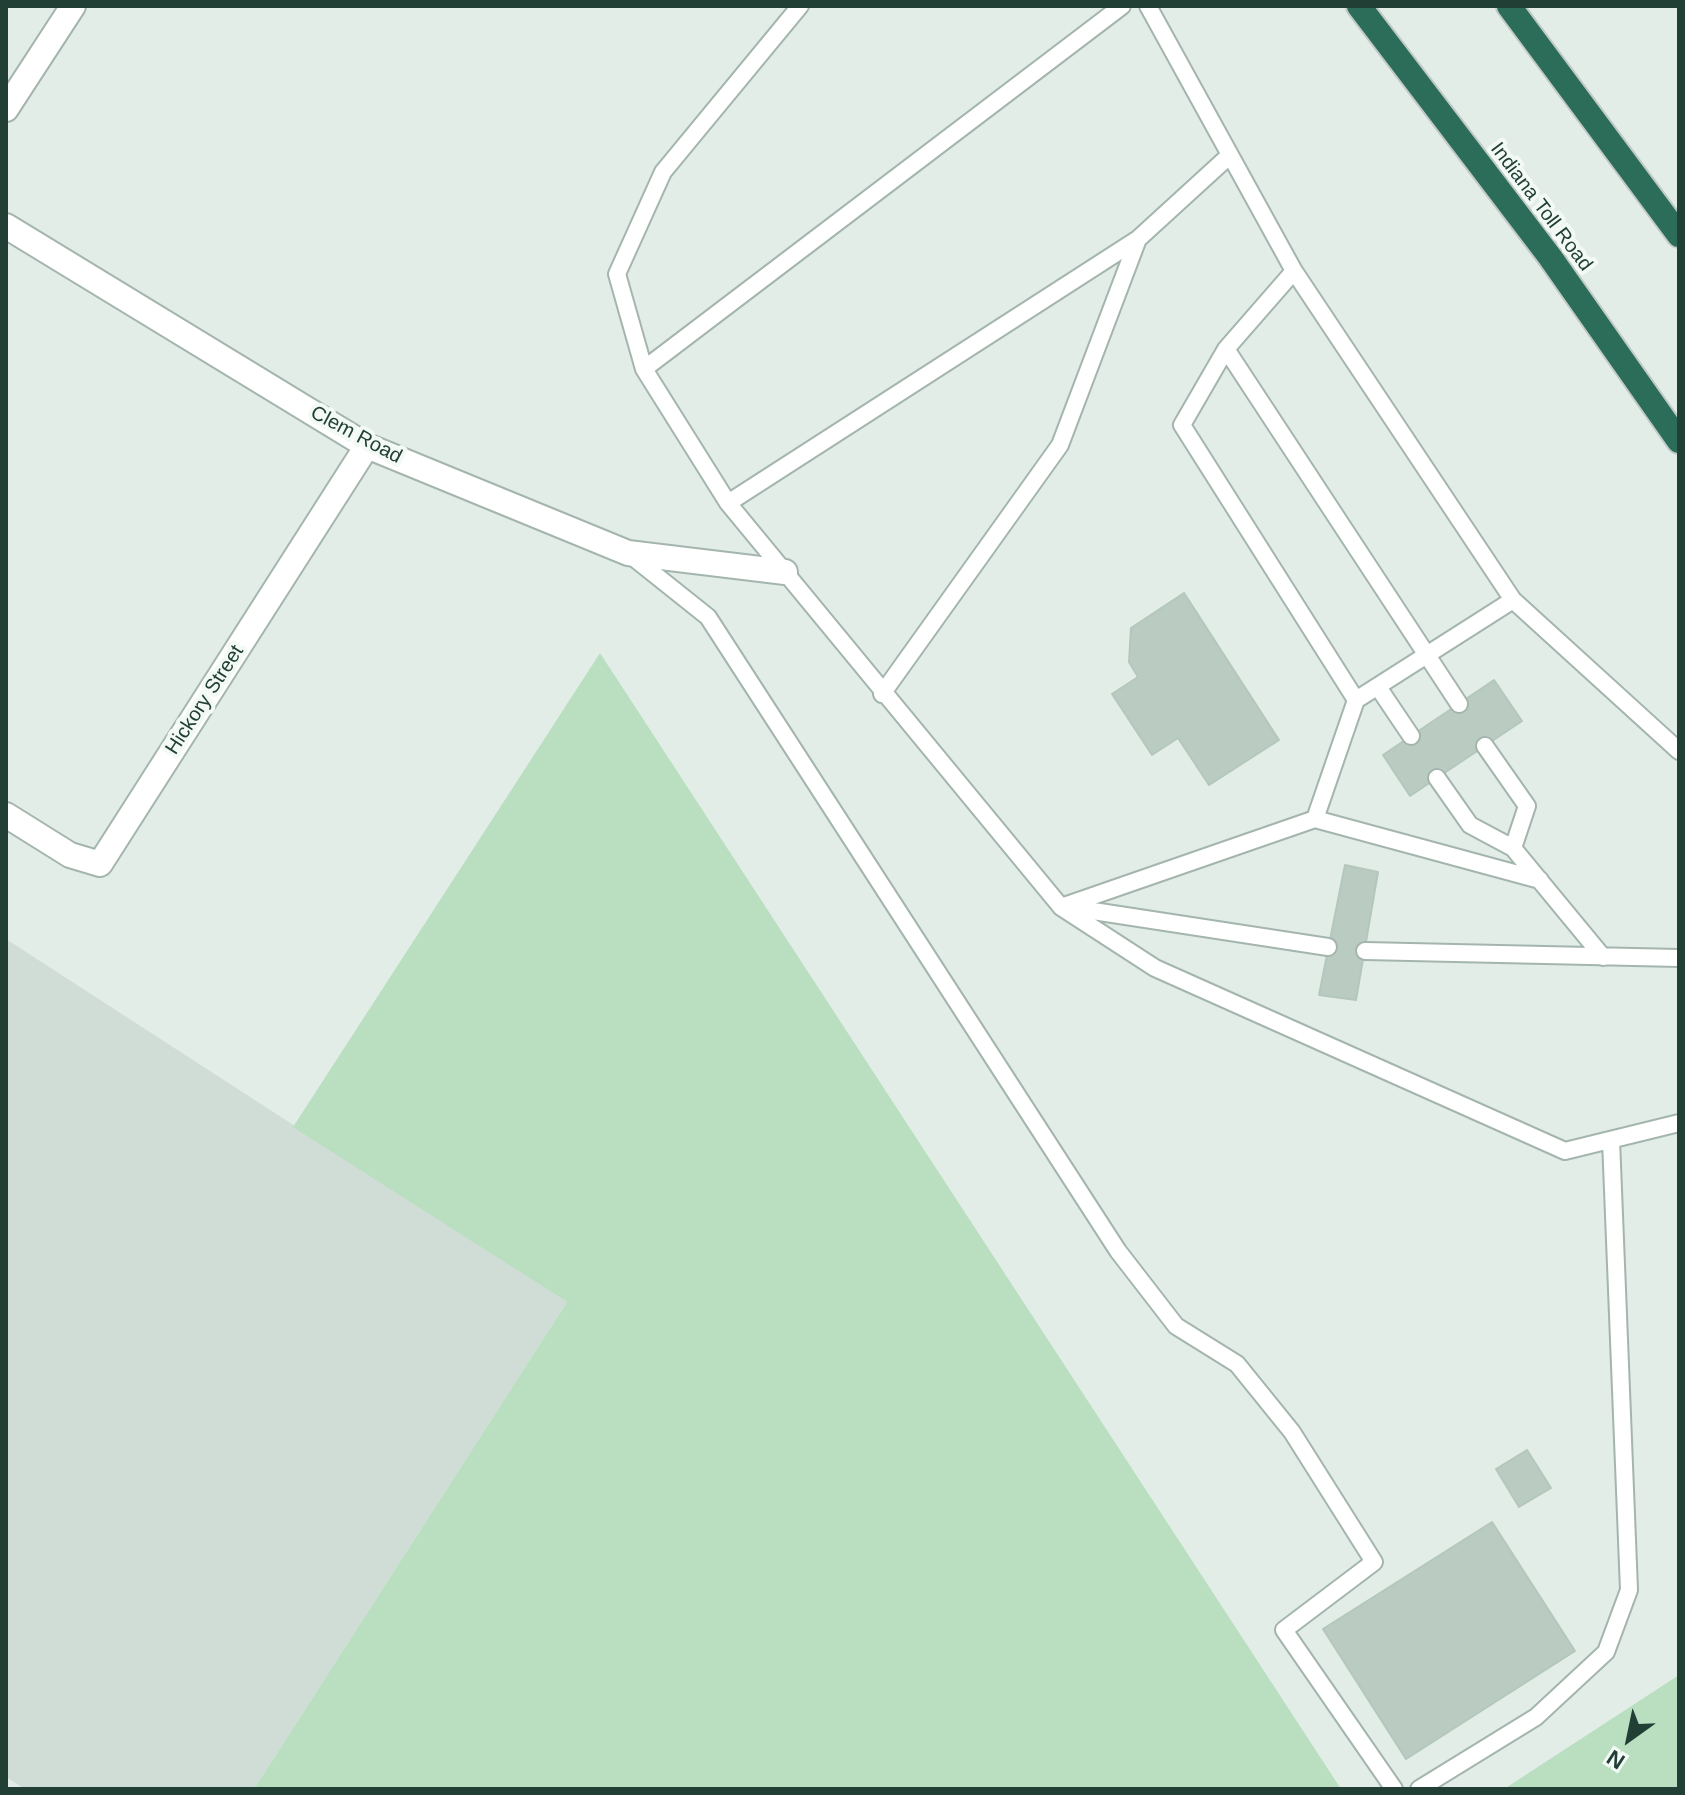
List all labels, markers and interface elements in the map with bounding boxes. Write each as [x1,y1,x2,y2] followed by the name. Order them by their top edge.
[1485,138,1597,276] street label: Indiana Toll Road
[306,401,406,469] street label: Clem Road
[161,641,249,759] street label: Hickory Street
[1589,1699,1669,1779] north arrow
[1602,1745,1629,1774] text: N

